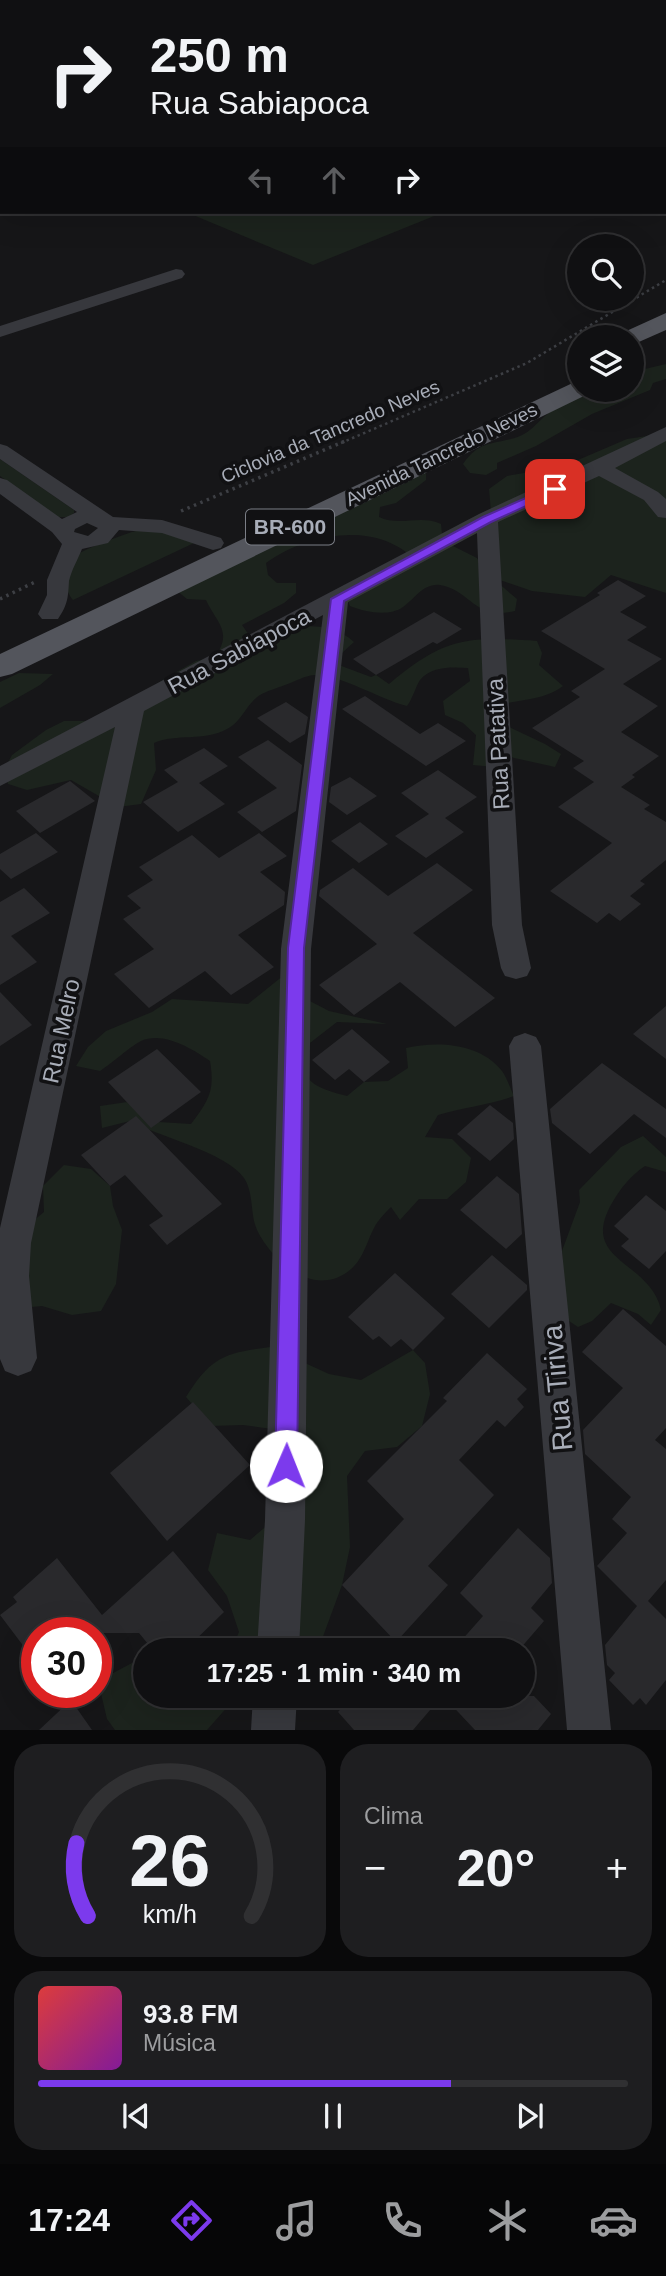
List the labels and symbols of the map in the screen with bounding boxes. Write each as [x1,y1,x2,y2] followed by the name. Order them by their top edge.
[218,376,443,487] street label: Ciclovia da Tancredo Neves
[342,399,540,510] street label: Avenida Tancredo Neves
[525,459,585,519] pin
[246,510,334,544] road number: BR-600
[163,603,315,699] street label: Rua Sabiapoca
[482,677,514,810] street label: Rua Patativa
[37,976,85,1086] street label: Rua Melro
[537,1323,578,1452] street label: Rua Tiriva
[249,1429,323,1503] position arrow
[21,1617,112,1708] speed limit sign: 30

